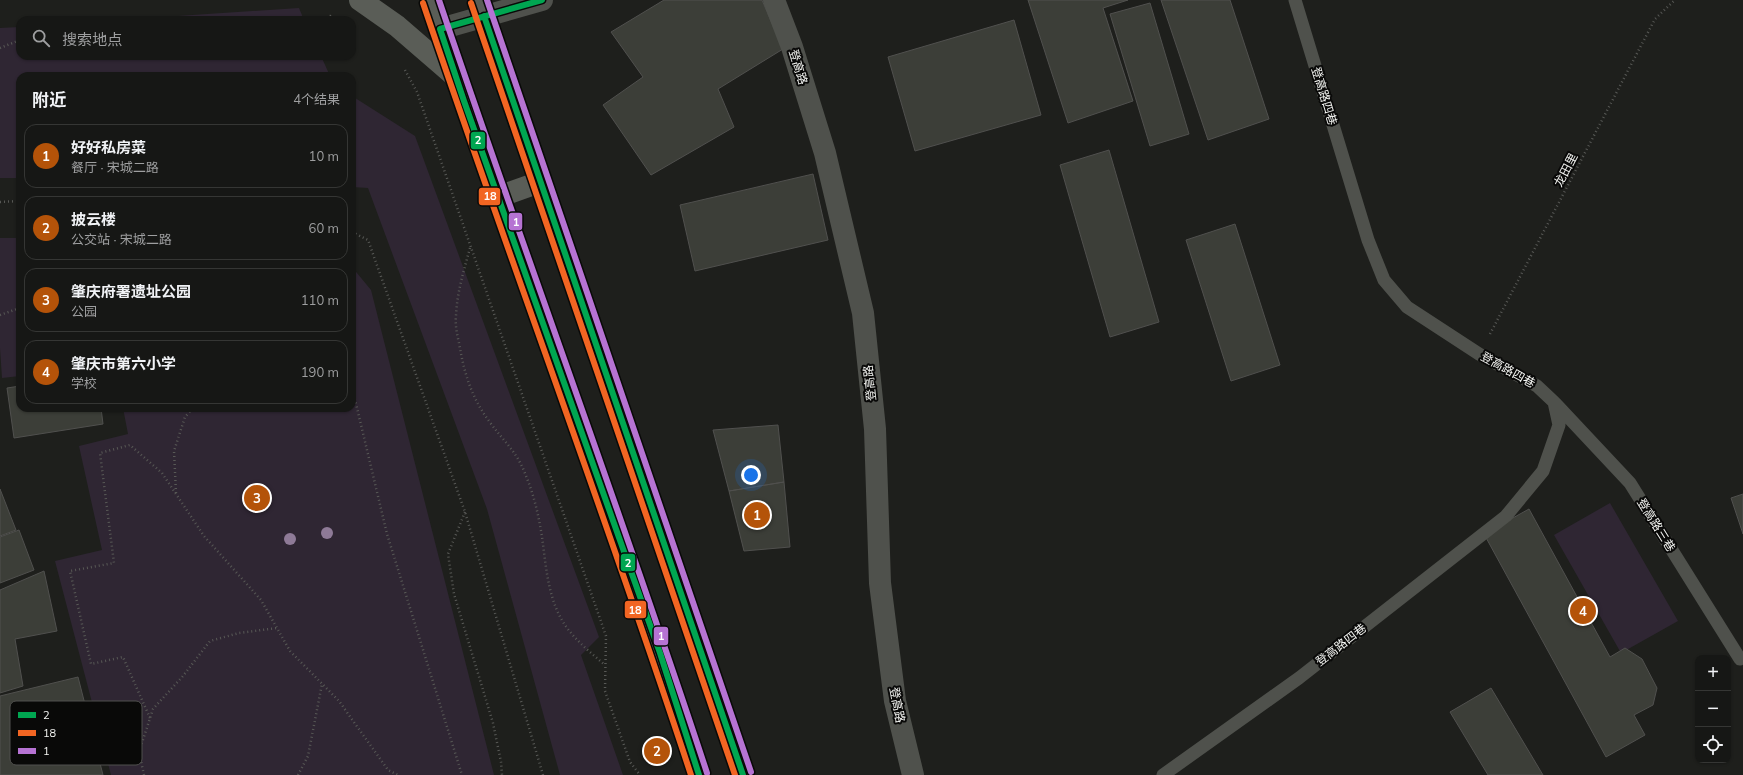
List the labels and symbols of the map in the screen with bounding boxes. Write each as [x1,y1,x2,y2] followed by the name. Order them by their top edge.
[786,47,811,86] street label: 登高路
[1309,65,1340,127] street label: 登高路四巷
[470,131,486,150] line badge: 2
[475,133,482,147] text: 2
[1550,150,1581,189] street label: 龙田里
[478,187,501,206] line badge: 18
[483,189,497,203] text: 18
[508,212,523,231] line badge: 1
[513,215,520,229] text: 1
[1478,348,1538,391] street label: 登高路四巷
[860,364,879,402] street label: 登高路
[741,465,761,485] your location
[244,483,270,513] pin: 3
[1634,495,1679,554] street label: 登高路三巷
[744,500,770,530] pin: 1
[620,553,636,572] line badge: 2
[625,556,632,570] text: 2
[1570,596,1596,626] pin: 4
[624,600,647,619] line badge: 18
[628,603,642,617] text: 18
[1312,620,1369,669] street label: 登高路四巷
[653,626,669,646] line badge: 1
[658,629,665,643] text: 1
[887,686,908,724] street label: 登高路
[10,701,142,765] legend
[43,708,50,722] text: 2
[43,726,57,740] text: 18
[644,736,670,766] pin: 2
[43,744,50,758] text: 1

